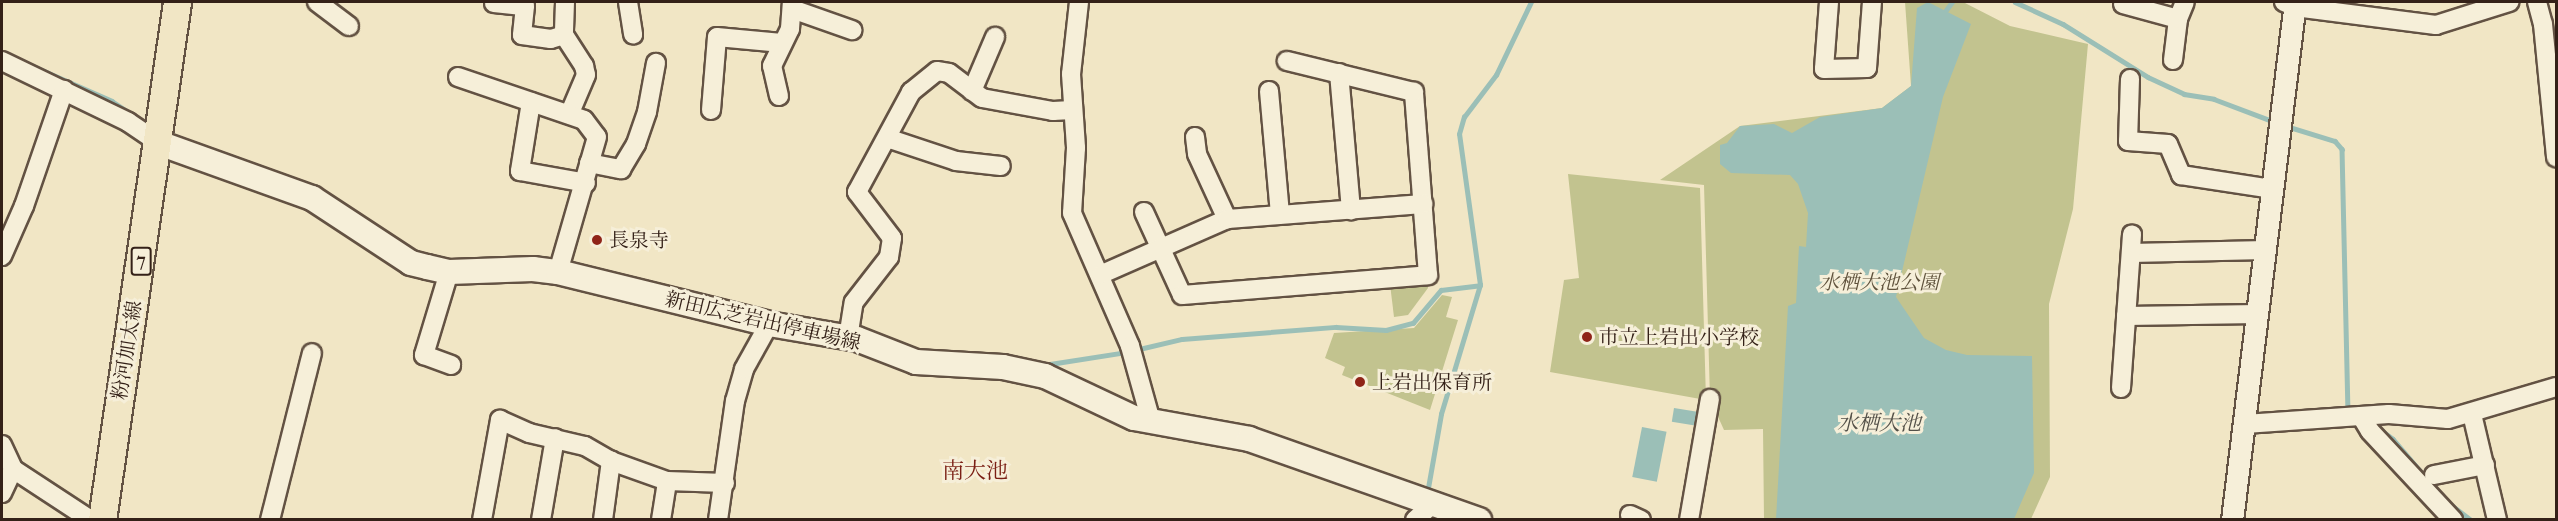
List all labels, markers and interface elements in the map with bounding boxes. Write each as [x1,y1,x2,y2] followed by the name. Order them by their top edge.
[609,228,669,252] place label: 長泉寺
[590,233,604,247] marker: 長泉寺
[130,246,152,276] road number: 7
[1819,270,1939,294] park label: 水栖大池公園
[663,287,863,355] street label: 新田広芝岩出停車場線
[107,299,147,401] street label: 粉河加太線
[1599,325,1759,349] place label: 市立上岩出小学校
[1580,330,1594,344] marker: 市立上岩出小学校
[1372,370,1492,394] place label: 上岩出保育所
[1353,375,1367,389] marker: 上岩出保育所
[1837,410,1921,436] water label: 水栖大池
[942,459,1008,485] district label: 南大池

